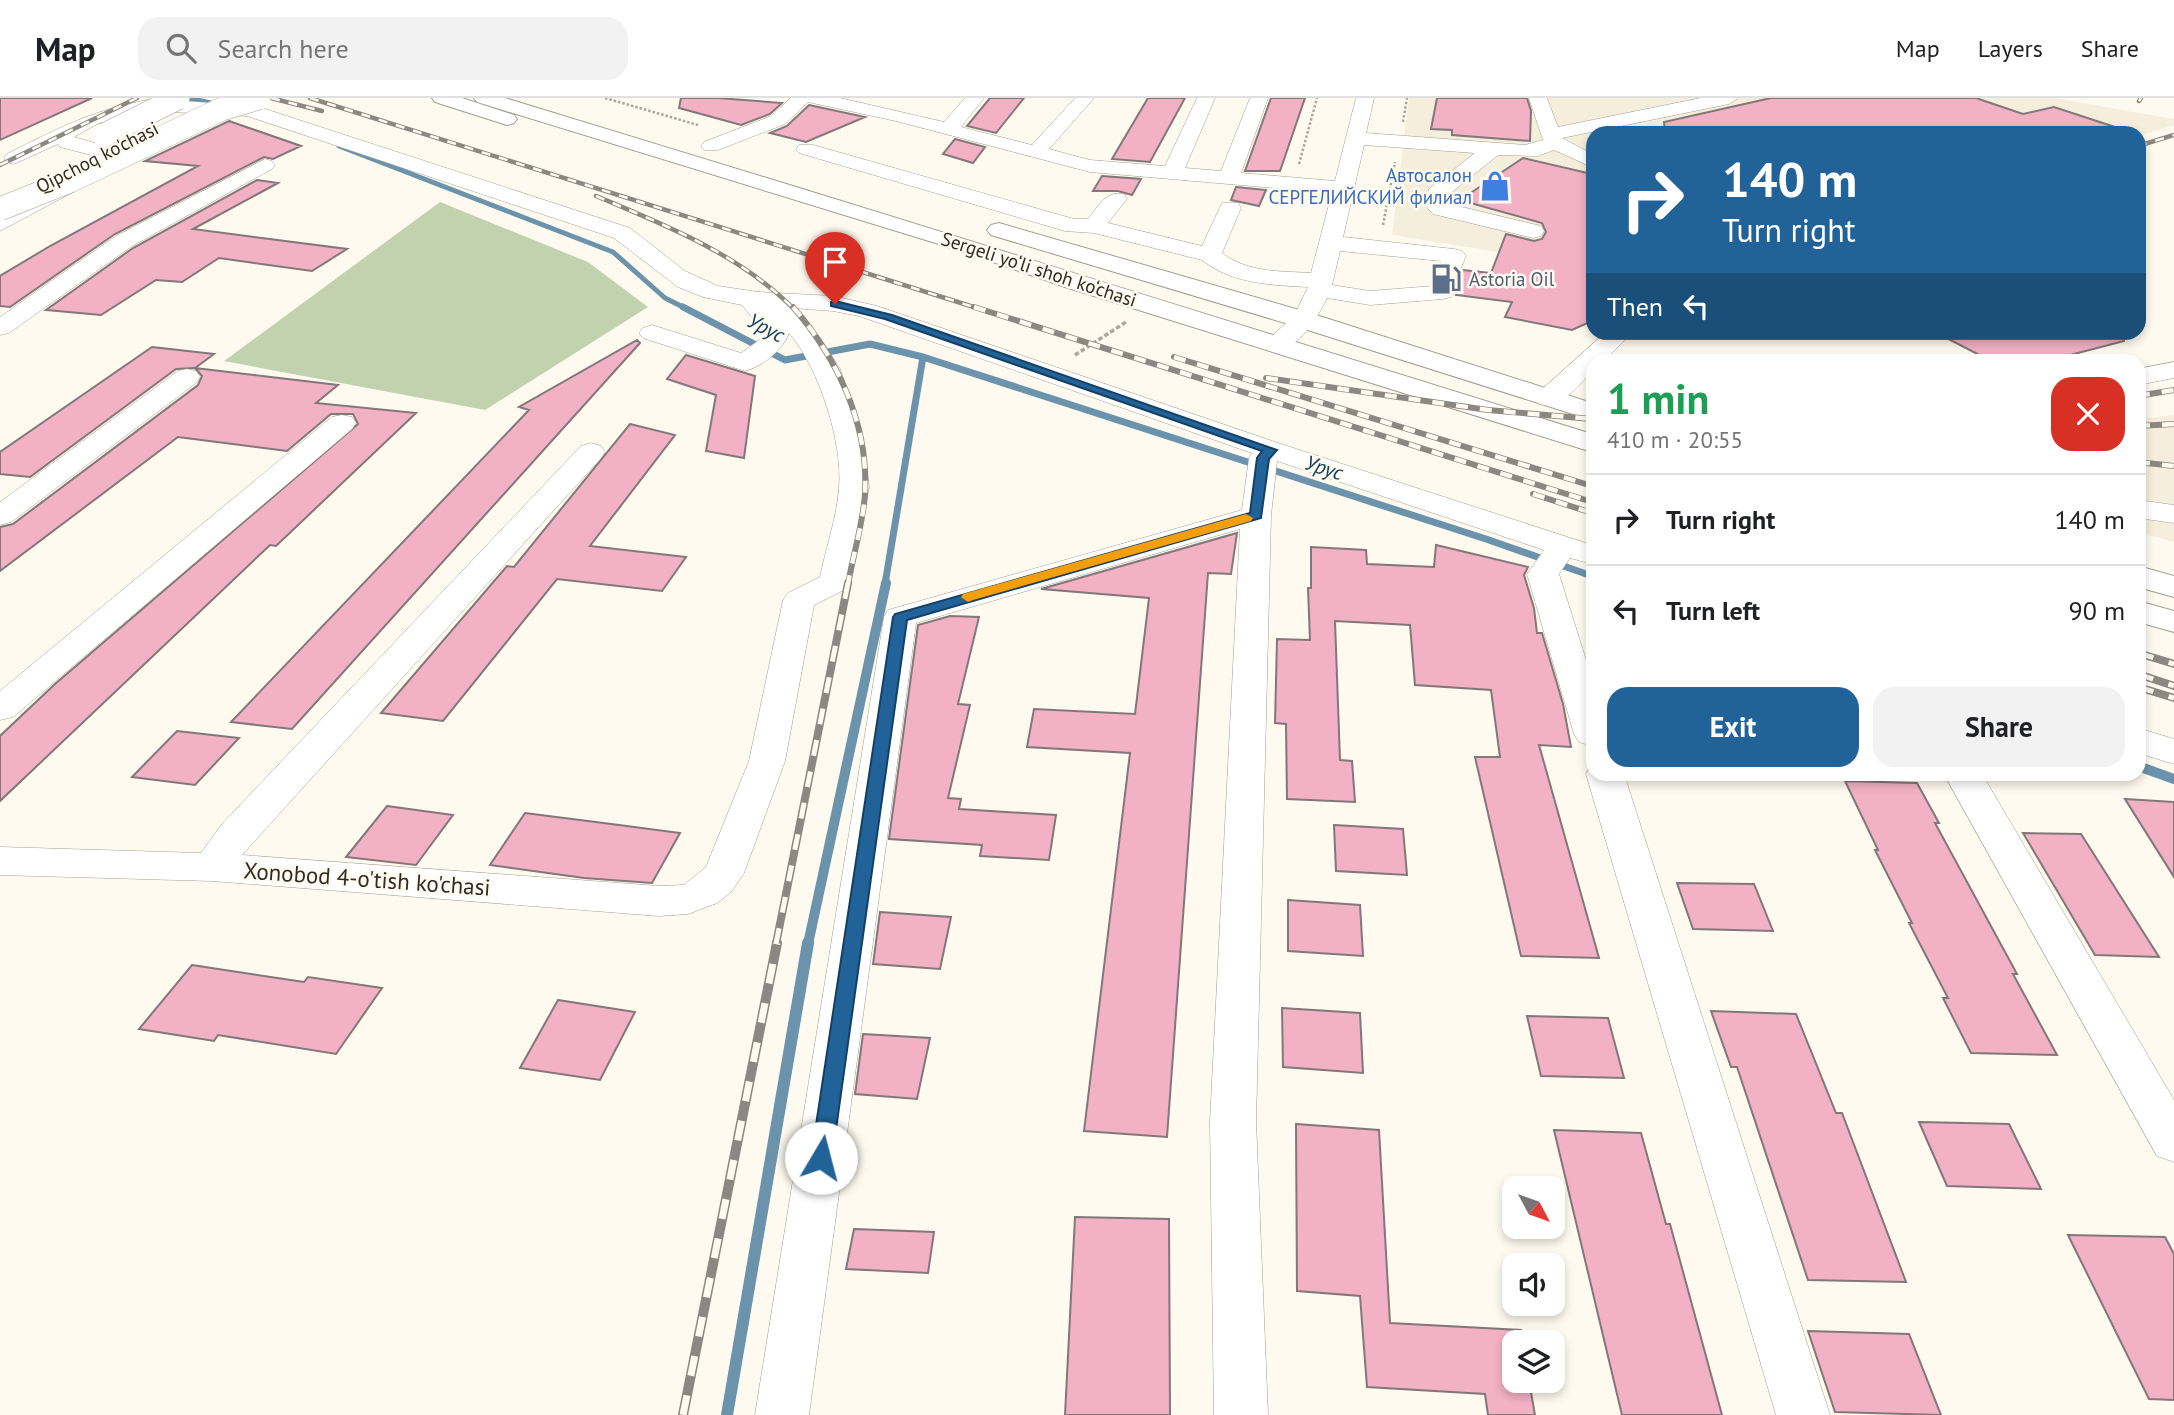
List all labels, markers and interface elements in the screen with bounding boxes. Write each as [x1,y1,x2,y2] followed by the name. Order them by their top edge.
[138,17,628,80] search box
[35,27,96,70] text: Map
[162,29,200,67] icon: search
[218,32,349,65] text: Search here
[1896,33,1940,64] text: Map
[1978,33,2043,64] text: Layers
[2081,33,2139,64] text: Share
[32,116,162,198] street label: Qipchoq ko'chasi
[1722,147,1857,211] text: 140 m
[1607,154,1698,245] icon: right
[1268,163,1472,209] place label: Автосалон СЕРГЕЛИЙСКИЙ филиал
[1478,169,1512,203] shop icon: Автосалон СЕРГЕЛИЙСКИЙ филиал
[1722,209,1856,251] text: Turn right
[938,226,1140,312] street label: Sergeli yo‘li shoh ko‘chasi
[805,232,865,304] pin
[816,243,854,281] icon: arrive
[1429,262,1463,296] fuel station icon: Astoria Oil
[1469,267,1555,291] place label: Astoria Oil
[1677,287,1715,325] icon: left
[1607,290,1663,323] text: Then
[743,307,790,349] water label: Урус
[1607,371,1709,426] text: 1 min
[2051,377,2125,451] button: close
[1607,425,1743,454] text: 410 m · 20:55
[1302,449,1348,487] water label: Урус
[1607,501,1645,539] icon: right
[1666,503,1775,536] text: Turn right
[2054,503,2125,536] text: 140 m
[1607,592,1645,630] icon: left
[1666,594,1760,627] text: Turn left
[2069,594,2125,627] text: 90 m
[1607,687,1859,767] button: Exit
[1873,687,2125,767] button: Share
[242,855,492,902] street label: Xonobod 4-o'tish ko'chasi
[784,1121,858,1195] position arrow
[1502,1176,1564,1239] north arrow
[1502,1176,1565,1393] map controls
[1502,1253,1565,1316] button: sound
[1502,1330,1565,1393] button: layers

